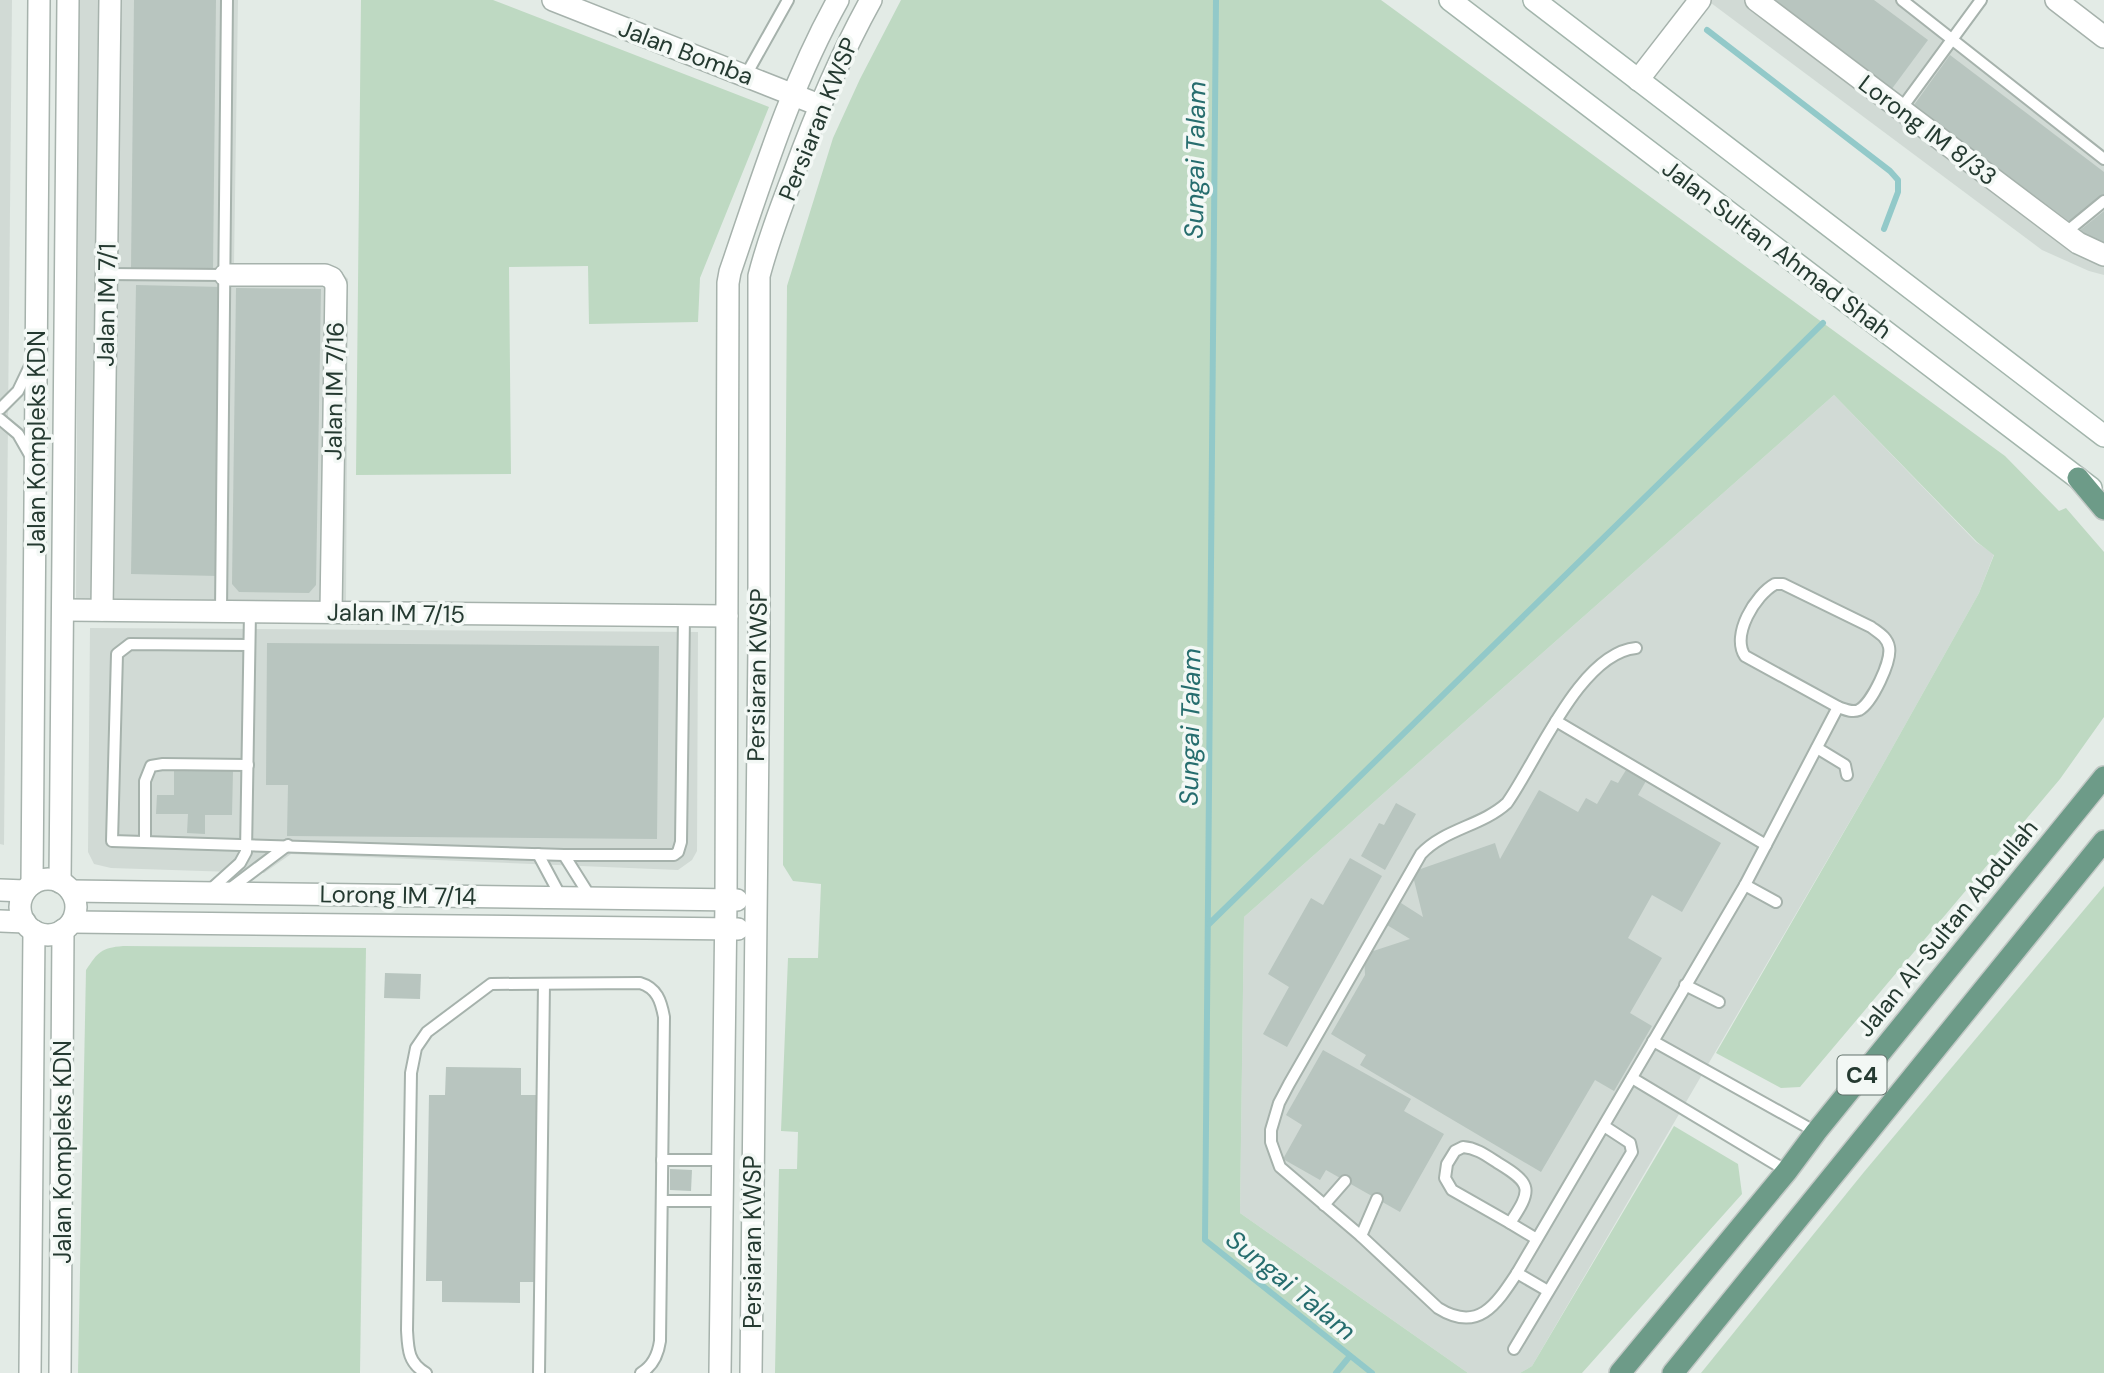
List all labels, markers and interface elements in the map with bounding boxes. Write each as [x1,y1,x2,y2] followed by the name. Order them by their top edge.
[614,12,758,92] street label: Jalan Bomba
[771,33,865,205] street label: Persiaran KWSP
[1853,68,2003,192] street label: Lorong IM 8/33
[1177,81,1213,239] water label: Sungai Talam
[1656,153,1898,345] street label: Jalan Sultan Ahmad Shah
[89,243,123,367] street label: Jalan IM 7/1
[317,321,351,461] street label: Jalan IM 7/16
[21,330,52,554] street label: Jalan Kompleks KDN
[740,588,774,762] street label: Persiaran KWSP
[327,596,465,630] street label: Jalan IM 7/15
[1172,648,1208,806] water label: Sungai Talam
[1850,813,2044,1043] street label: Jalan Al-Sultan Abdullah
[319,878,477,912] street label: Lorong IM 7/14
[47,1040,78,1264] street label: Jalan Kompleks KDN
[1838,1056,1886,1094] road number: C4
[737,1155,768,1329] street label: Persiaran KWSP
[1219,1222,1363,1348] water label: Sungai Talam

